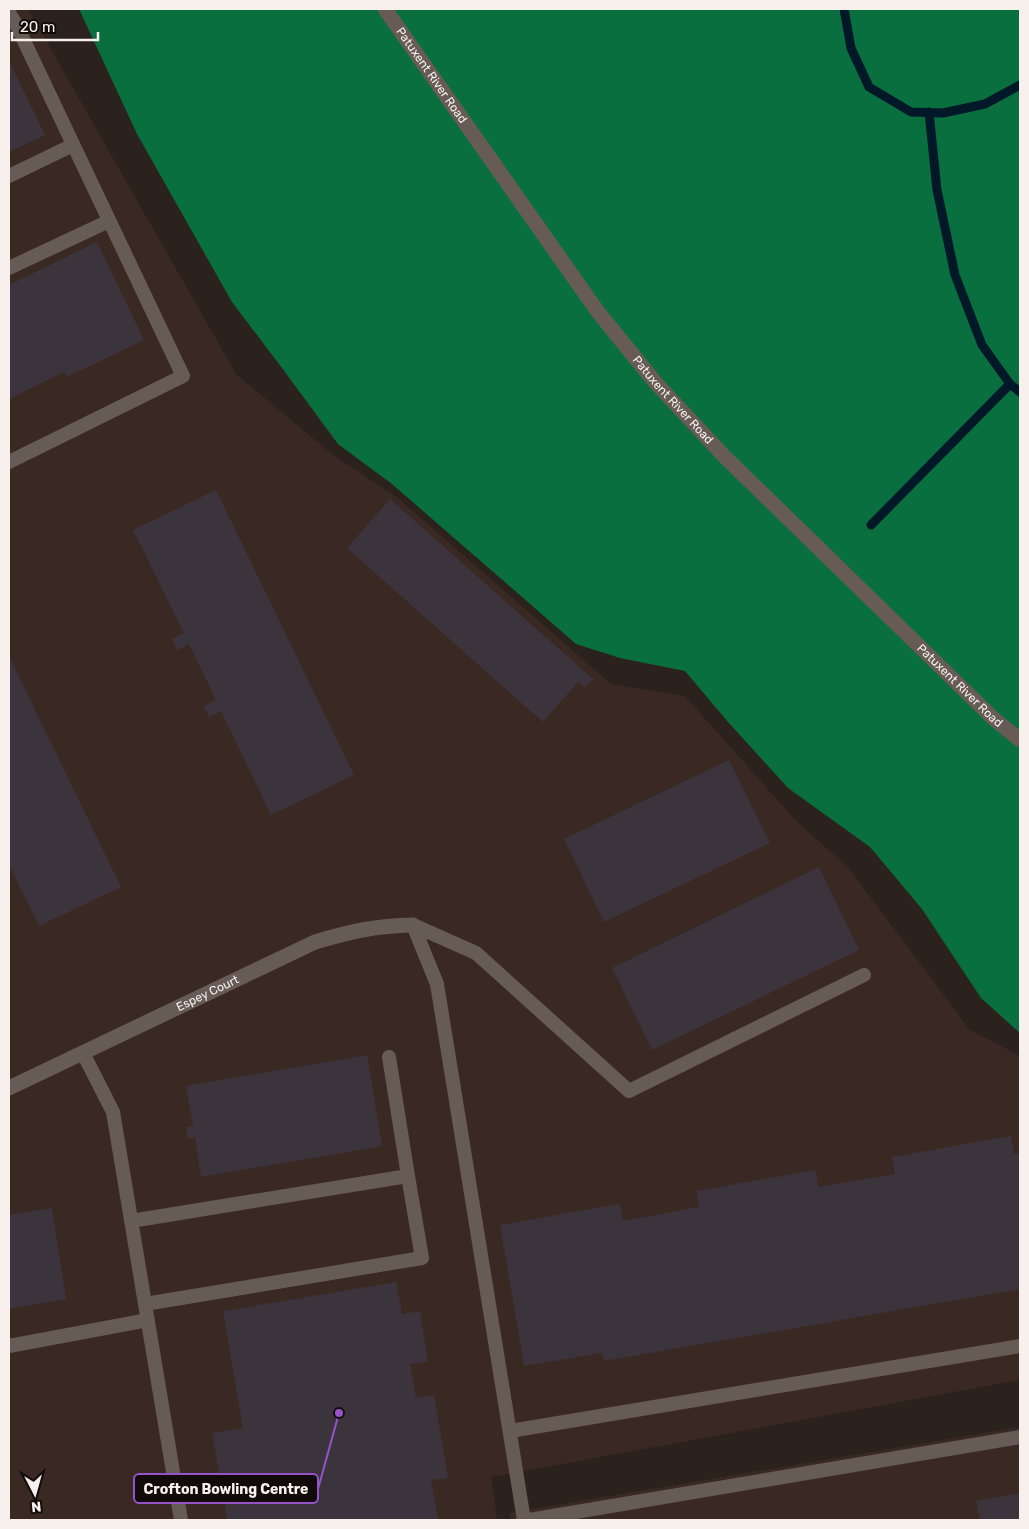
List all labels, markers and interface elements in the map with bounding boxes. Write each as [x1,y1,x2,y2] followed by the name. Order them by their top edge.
[12,10,99,42] scale bar
[20,18,55,36] text: 20 m
[393,25,470,126] street label: Patuxent River Road
[630,353,716,447] street label: Patuxent River Road
[914,641,1005,730] street label: Patuxent River Road
[174,972,241,1014] street label: Espey Court
[10,1469,60,1519] north arrow
[134,1474,318,1503] callout: Crofton Bowling Centre
[144,1481,308,1498] text: Crofton Bowling Centre
[30,1497,42,1515] text: N

